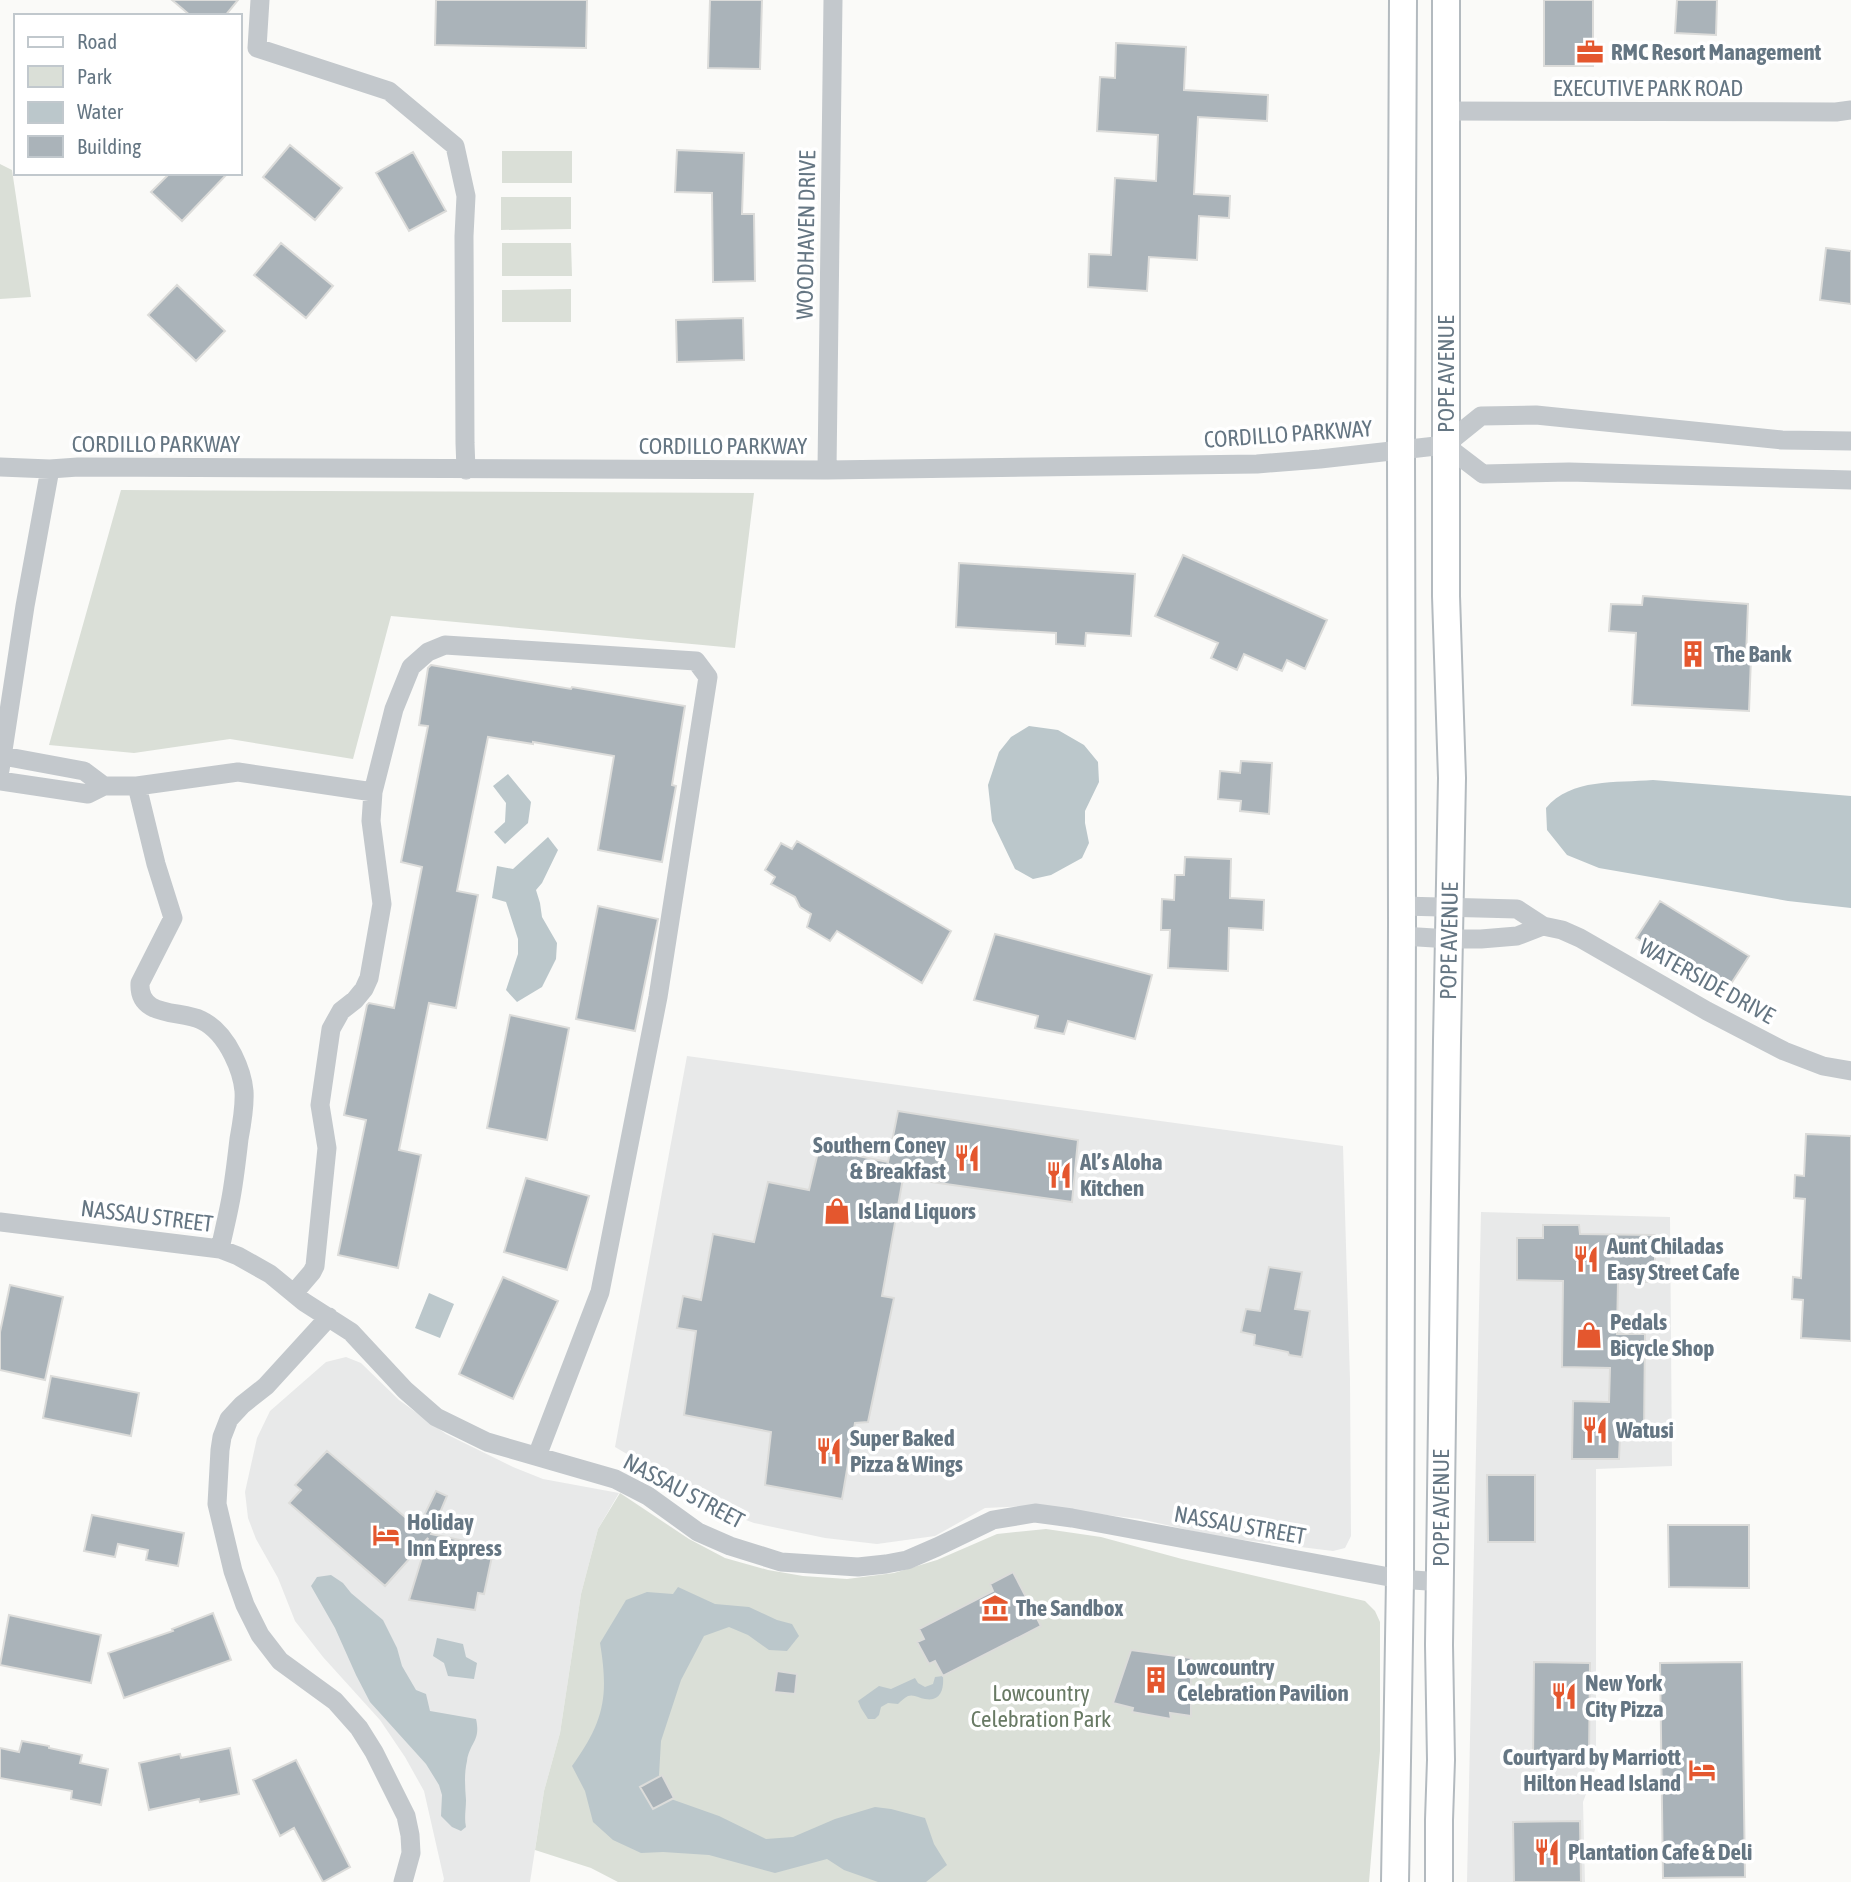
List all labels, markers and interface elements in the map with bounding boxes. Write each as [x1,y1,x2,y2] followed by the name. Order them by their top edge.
[14,14,242,175] legend
[77,29,117,53] text: Road
[1575,37,1605,67] office icon: RMC Resort Management
[1611,39,1822,65] place label: RMC Resort Management
[77,64,112,88] text: Park
[1553,75,1743,101] street label: EXECUTIVE PARK ROAD
[77,99,124,123] text: Water
[77,134,141,158] text: Building
[792,150,820,320] street label: WOODHAVEN DRIVE
[1433,315,1459,433] street label: POPE AVENUE
[1203,415,1374,453] street label: CORDILLO PARKWAY
[72,431,241,457] street label: CORDILLO PARKWAY
[639,433,808,459] street label: CORDILLO PARKWAY
[1678,639,1708,669] building icon: The Bank
[1714,641,1792,667] place label: The Bank
[1435,882,1463,1000] street label: POPE AVENUE
[1635,933,1779,1029] street label: WATERSIDE DRIVE
[813,1132,947,1184] place label: Southern Coney & Breakfast
[952,1143,982,1173] restaurant icon: Southern Coney & Breakfast
[1079,1149,1163,1201] place label: Al’s Aloha Kitchen
[1044,1160,1074,1190] restaurant icon: Al’s Aloha Kitchen
[79,1195,215,1237] street label: NASSAU STREET
[822,1196,852,1226] shop icon: Island Liquors
[858,1198,976,1224] place label: Island Liquors
[1606,1233,1740,1285] place label: Aunt Chiladas Easy Street Cafe
[1571,1244,1601,1274] restaurant icon: Aunt Chiladas Easy Street Cafe
[1610,1309,1715,1361] place label: Pedals Bicycle Shop
[1574,1320,1604,1350] shop icon: Pedals Bicycle Shop
[1580,1415,1610,1445] restaurant icon: Watusi
[1615,1417,1674,1443] place label: Watusi
[850,1425,963,1477] place label: Super Baked Pizza & Wings
[814,1436,844,1466] restaurant icon: Super Baked Pizza & Wings
[619,1448,749,1534] street label: NASSAU STREET
[1428,1449,1454,1567] street label: POPE AVENUE
[1172,1501,1308,1549] street label: NASSAU STREET
[407,1509,502,1561] place label: Holiday Inn Express
[371,1520,401,1550] hotel icon: Holiday Inn Express
[980,1593,1010,1623] museum icon: The Sandbox
[1016,1595,1124,1621] place label: The Sandbox
[1177,1654,1349,1706] place label: Lowcountry Celebration Pavilion
[1141,1665,1171,1695] building icon: Lowcountry Celebration Pavilion
[1585,1670,1664,1722] place label: New York City Pizza
[971,1680,1111,1732] park label: Lowcountry Celebration Park
[1549,1681,1579,1711] restaurant icon: New York City Pizza
[1502,1744,1681,1796] place label: Courtyard by Marriott Hilton Head Island
[1687,1755,1717,1785] hotel icon: Courtyard by Marriott Hilton Head Island
[1532,1837,1562,1867] restaurant icon: Plantation Cafe & Deli
[1568,1839,1752,1865] place label: Plantation Cafe & Deli

